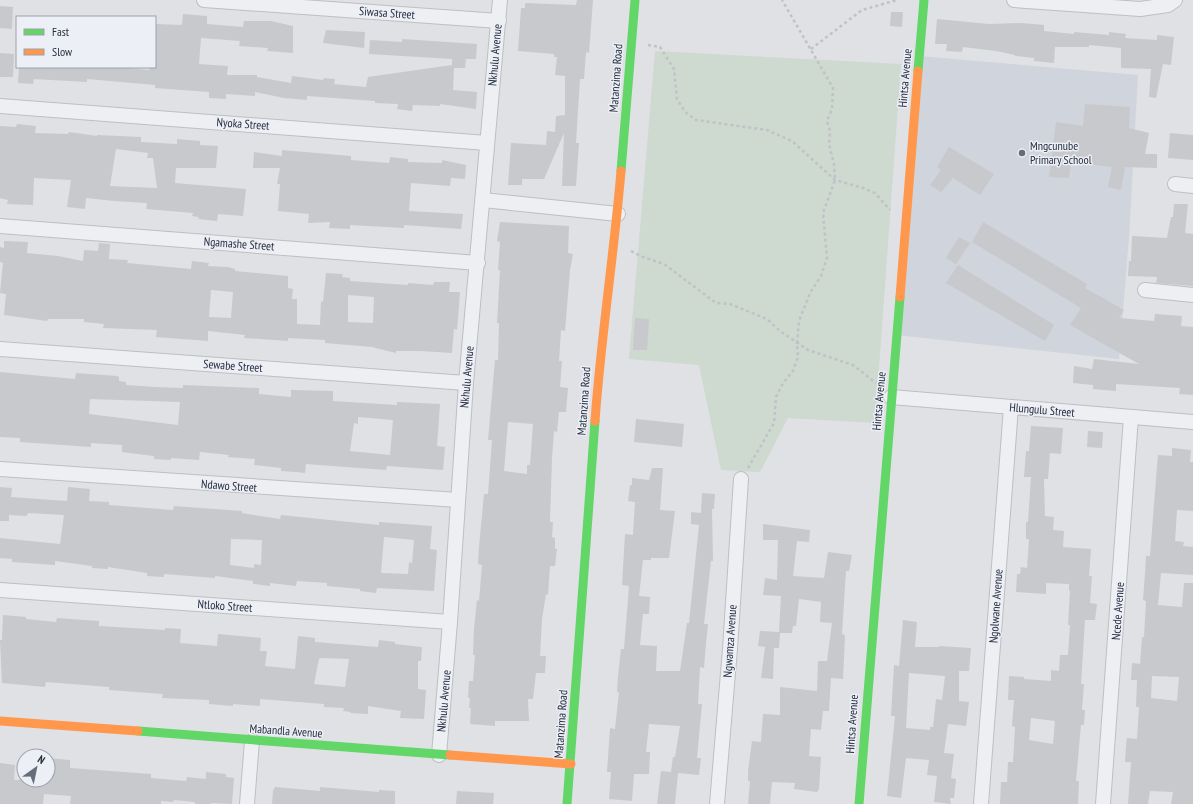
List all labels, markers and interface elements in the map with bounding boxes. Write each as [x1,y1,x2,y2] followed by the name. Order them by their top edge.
[359,3,416,22] street label: Siwasa Street
[16,16,156,68] legend
[484,23,505,87] street label: Nkhulu Avenue
[52,24,70,39] text: Fast
[606,43,625,113] street label: Matanzima Road
[52,44,73,59] text: Slow
[894,48,915,108] street label: Hintsa Avenue
[216,114,271,133] street label: Nyoka Street
[1030,138,1092,167] place label: Mngcunube Primary School
[1017,148,1027,158] marker: Mngcunube Primary School
[203,234,276,253] street label: Ngamashe Street
[456,345,477,409] street label: Nkhulu Avenue
[203,356,264,375] street label: Sewabe Street
[574,366,593,436] street label: Matanzima Road
[868,371,889,431] street label: Hintsa Avenue
[1009,399,1076,420] street label: Hlungulu Street
[201,476,258,495] street label: Ndawo Street
[985,568,1006,644] street label: Ngolwane Avenue
[1108,581,1127,641] street label: Ncede Avenue
[197,596,254,615] street label: Ntloko Street
[719,604,740,678] street label: Ngwamza Avenue
[433,669,454,733] street label: Nkhulu Avenue
[551,689,570,759] street label: Matanzima Road
[842,694,861,754] street label: Hintsa Avenue
[249,720,323,741] street label: Mabandla Avenue
[16,748,56,788] north arrow
[35,752,48,767] text: N

